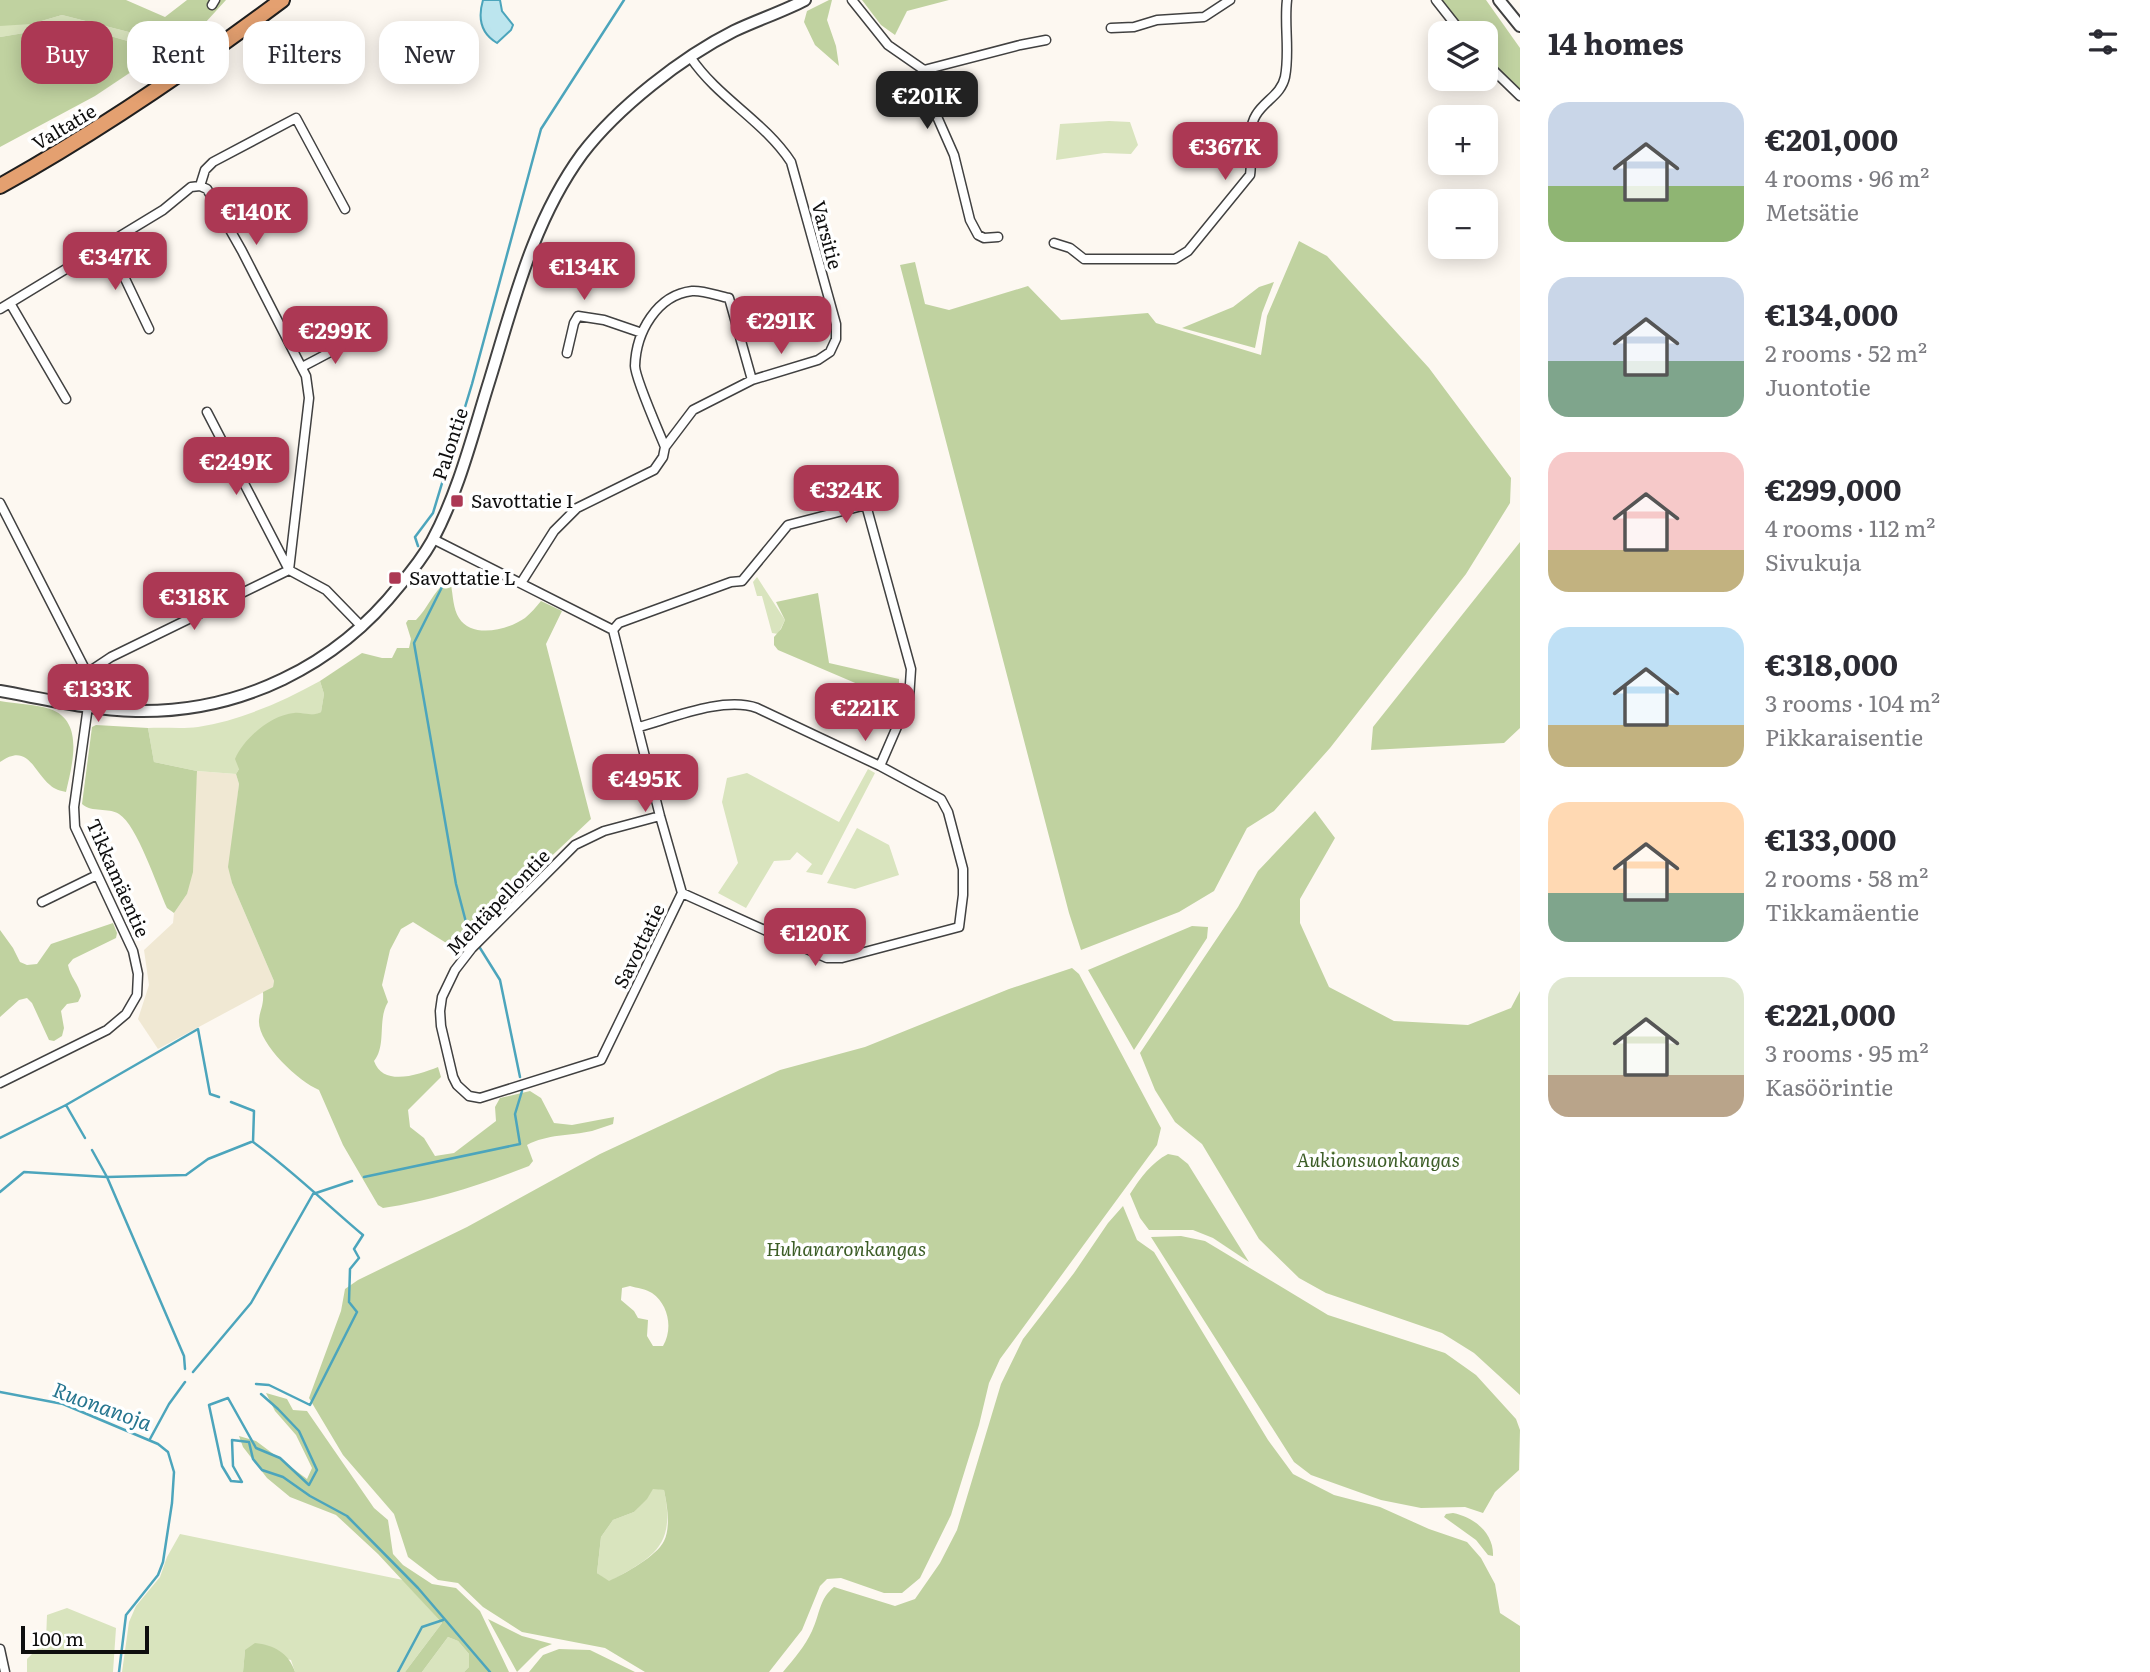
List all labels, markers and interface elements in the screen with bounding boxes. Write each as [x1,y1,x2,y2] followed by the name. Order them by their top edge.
[1548,20,1684,64] text: 14 homes
[21,21,113,84] chip: Buy
[127,21,229,84] chip: Rent
[243,21,365,84] chip: Filters
[379,21,479,84] chip: New
[1428,21,1498,259] map controls
[1428,21,1498,91] button: layers
[2084,23,2122,61] icon: filters
[878,72,976,131] pin: €201K
[892,77,962,111] text: €201K
[26,96,101,156] street label: Valtatie
[1428,105,1498,175] button: +
[1765,116,1898,160] text: €201,000
[1176,122,1274,182] pin: €367K
[1189,128,1261,162] text: €367K
[1604,130,1688,214] icon: home
[1765,160,1929,194] text: 4 rooms · 96 m²
[207,188,305,247] pin: €140K
[1428,189,1498,259] button: −
[221,193,291,227] text: €140K
[1765,194,1859,228] text: Metsätie
[805,197,851,272] street label: Varsitie
[66,232,164,292] pin: €347K
[79,238,151,272] text: €347K
[535,243,633,302] pin: €134K
[549,248,619,282] text: €134K
[1765,291,1898,335] text: €134,000
[732,296,830,356] pin: €291K
[746,302,816,336] text: €291K
[1604,305,1688,389] icon: home
[286,306,384,366] pin: €299K
[299,312,371,346] text: €299K
[1765,335,1927,369] text: 2 rooms · 52 m²
[1765,369,1871,403] text: Juontotie
[424,404,474,484] street label: Palontie
[187,438,285,497] pin: €249K
[199,443,273,477] text: €249K
[797,466,895,525] pin: €324K
[1765,466,1901,510] text: €299,000
[810,471,882,505] text: €324K
[1604,480,1688,564] icon: home
[471,486,574,514] place label: Savottatie I
[449,493,465,509] marker: Savottatie I
[1765,510,1935,544] text: 4 rooms · 112 m²
[1765,544,1861,578] text: Sivukuja
[409,563,516,591] place label: Savottatie L
[387,570,403,586] marker: Savottatie L
[145,572,243,632] pin: €318K
[159,578,229,612] text: €318K
[1765,641,1898,685] text: €318,000
[1604,655,1688,739] icon: home
[49,664,147,724] pin: €133K
[64,670,132,704] text: €133K
[816,684,914,743] pin: €221K
[1765,685,1940,719] text: 3 rooms · 104 m²
[831,689,899,723] text: €221K
[1765,719,1923,753] text: Pikkaraisentie
[596,754,694,814] pin: €495K
[608,760,682,794] text: €495K
[80,814,158,942] street label: Tikkamäentie
[1765,816,1896,860] text: €133,000
[1604,830,1688,914] icon: home
[439,842,556,961] street label: Mehtäpellontie
[1765,860,1928,894] text: 2 rooms · 58 m²
[1765,894,1919,928] text: Tikkamäentie
[606,898,671,993] street label: Savottatie
[766,908,864,968] pin: €120K
[780,914,850,948] text: €120K
[1765,991,1896,1035] text: €221,000
[1604,1005,1688,1089] icon: home
[1765,1035,1929,1069] text: 3 rooms · 95 m²
[1765,1069,1893,1103] text: Kasöörintie
[1296,1145,1460,1173] park label: Aukionsuonkangas
[766,1234,926,1262] park label: Huhanaronkangas
[49,1372,157,1437] water label: Ruonanoja
[21,1623,149,1655] scale bar
[32,1624,84,1652] text: 100 m

